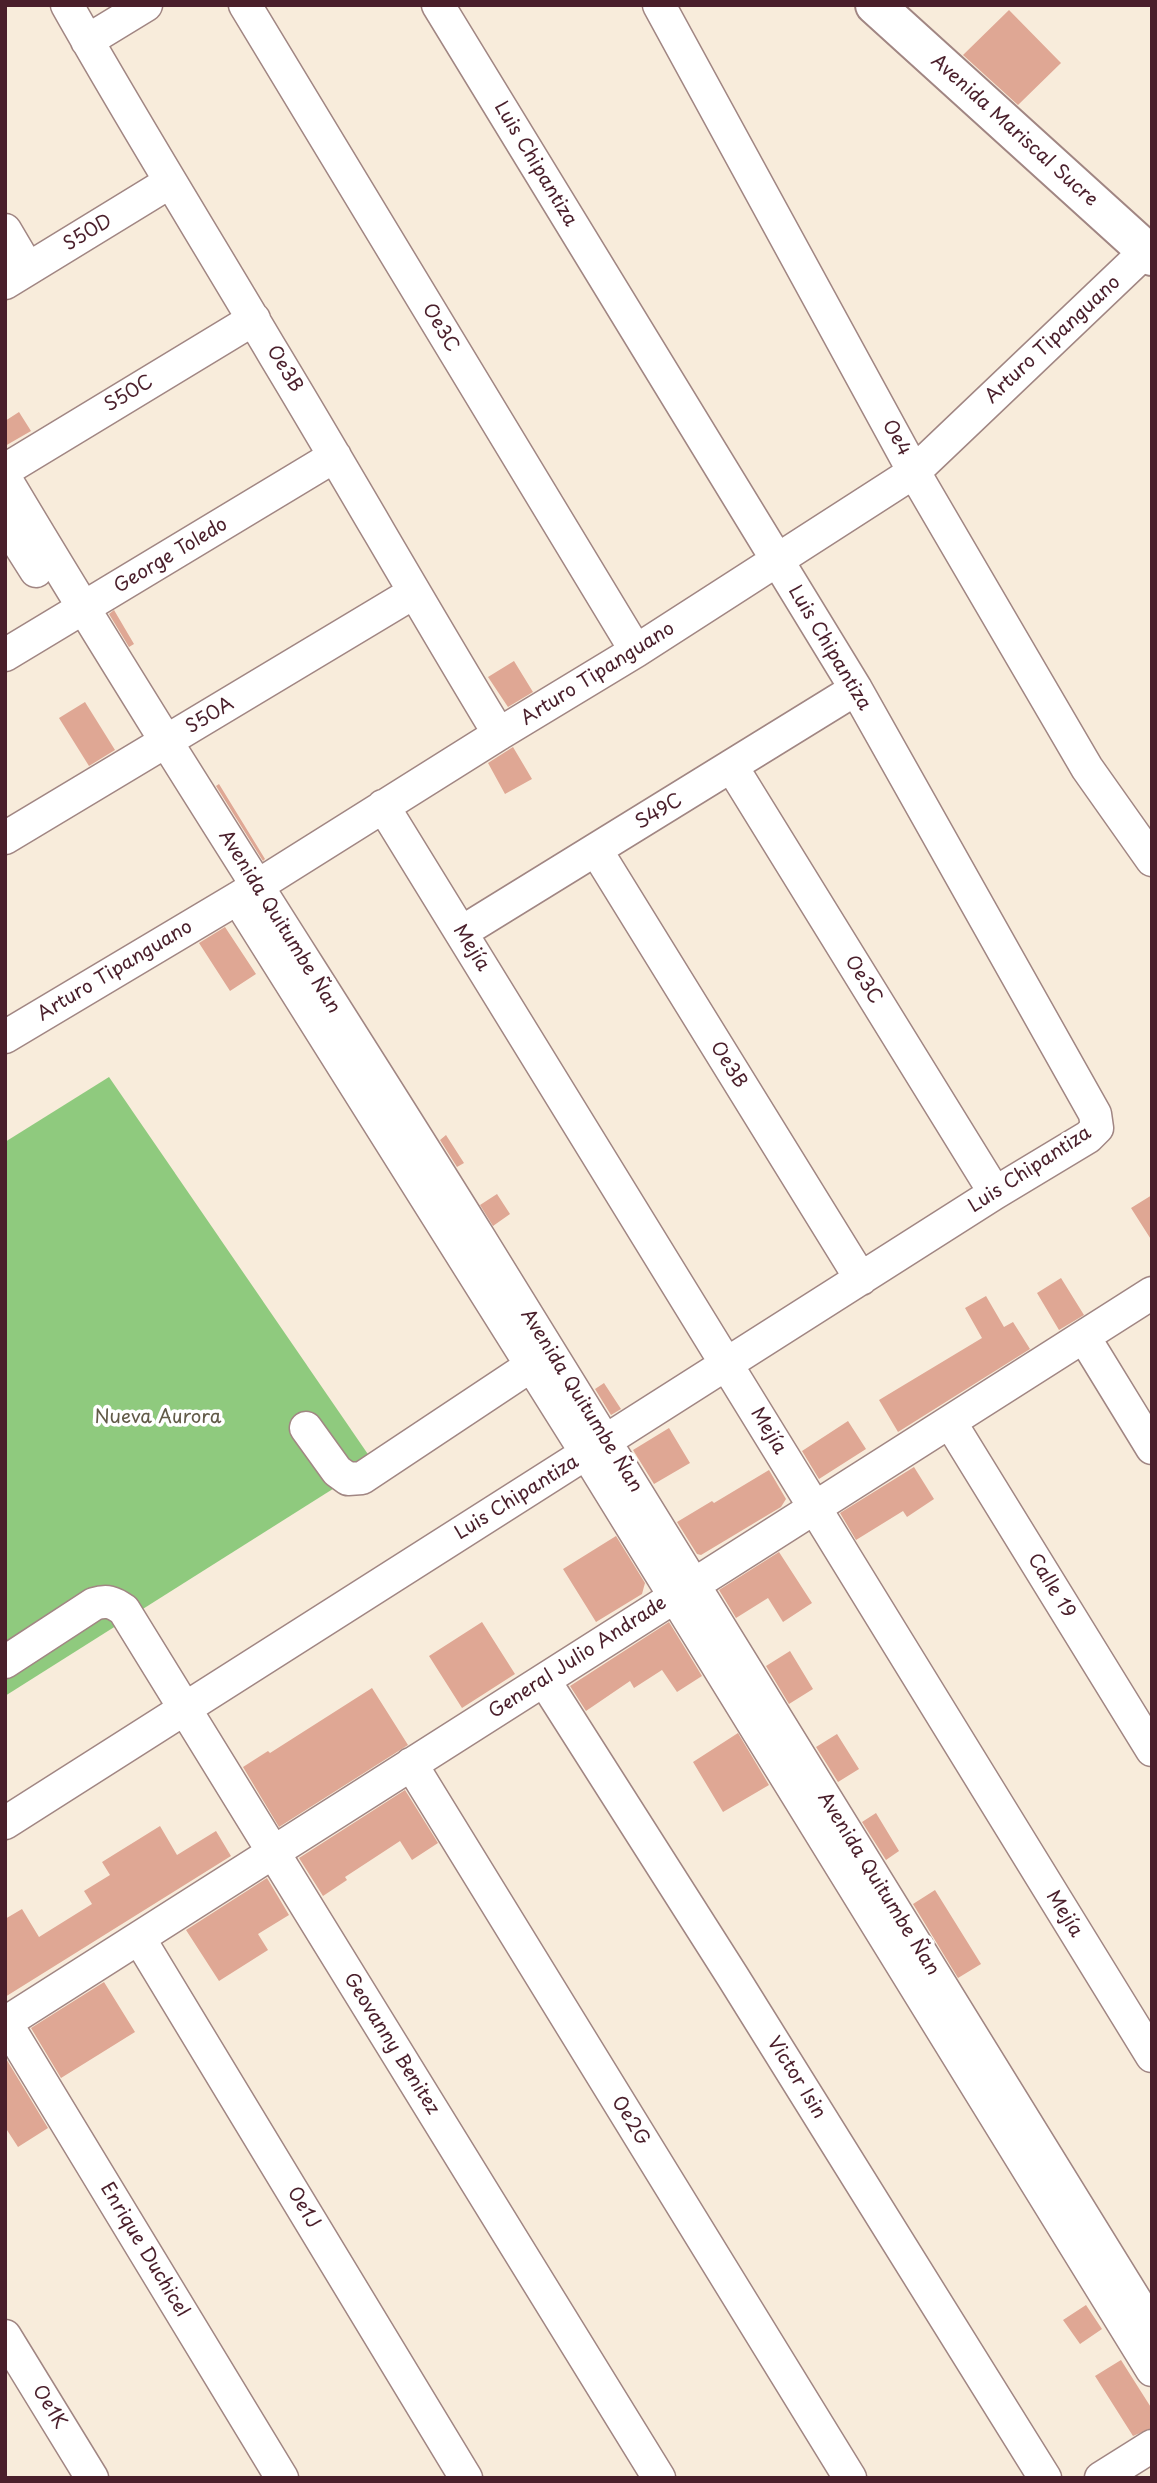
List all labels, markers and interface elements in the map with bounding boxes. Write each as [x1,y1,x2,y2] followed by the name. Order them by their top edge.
[926,50,1102,212] street label: Avenida Mariscal Sucre
[489,97,581,231] street label: Luis Chipantiza
[60,210,116,256] street label: S50D
[981,271,1125,409] street label: Arturo Tipanguano
[417,299,463,357] street label: Oe3C
[261,341,307,397] street label: Oe3B
[100,371,158,417] street label: S50C
[877,416,915,460] street label: Oe4
[110,513,232,599] street label: George Toledo
[783,581,875,715] street label: Luis Chipantiza
[517,618,679,730] street label: Arturo Tipanguano
[182,693,238,739] street label: S50A
[631,789,687,835] street label: S49C
[213,826,345,1018] street label: Avenida Quitumbe Ñan
[33,916,197,1026] street label: Arturo Tipanguano
[448,920,494,976] street label: Mejía
[839,952,887,1008] street label: Oe3C
[705,1037,751,1093] street label: Oe3B
[964,1122,1096,1218] street label: Luis Chipantiza
[515,1305,647,1497] street label: Avenida Quitumbe Ñan
[745,1403,791,1459] street label: Mejía
[94,1407,222,1429] park label: Nueva Aurora
[451,1451,583,1545] street label: Luis Chipantiza
[1022,1549,1080,1623] street label: Calle 19
[485,1592,671,1724] street label: General Julio Andrade
[812,1788,944,1980] street label: Avenida Quitumbe Ñan
[1041,1886,1087,1942] street label: Mejía
[338,1969,444,2119] street label: Geovanny Benitez
[762,2033,830,2123] street label: Victor Isin
[606,2092,654,2150] street label: Oe2G
[95,2179,193,2321] street label: Enrique Duchicel
[282,2183,324,2233] street label: Oe1J
[27,2381,71,2433] street label: Oe1K

